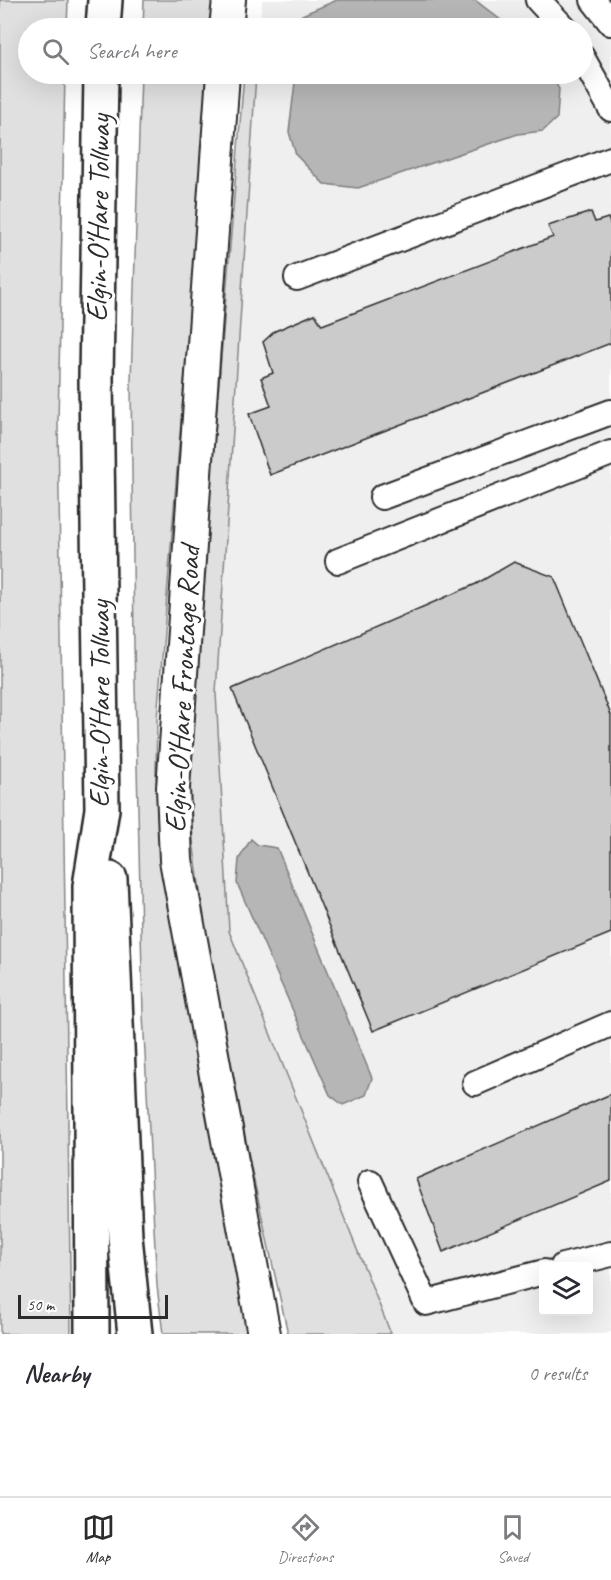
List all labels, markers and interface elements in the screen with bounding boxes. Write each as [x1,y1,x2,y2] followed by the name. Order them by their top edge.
[18,18,593,84] search box
[39,35,72,68] icon: search
[87,37,177,65] text: Search here
[77,112,119,322] street label: Elgin-O'Hare Tollway
[156,541,209,833] street label: Elgin-O'Hare Frontage Road
[80,599,118,808] street label: Elgin-O'Hare Tollway
[539,1262,593,1316] map controls
[539,1262,593,1316] button: layers
[18,1292,168,1320] scale bar
[27,1295,54,1315] text: 50 m
[24,1357,89,1390] text: Nearby
[528,1361,587,1386] text: 0 results
[82,1511,115,1567] tab: Map
[278,1511,333,1567] tab: Directions
[496,1511,529,1567] tab: Saved

